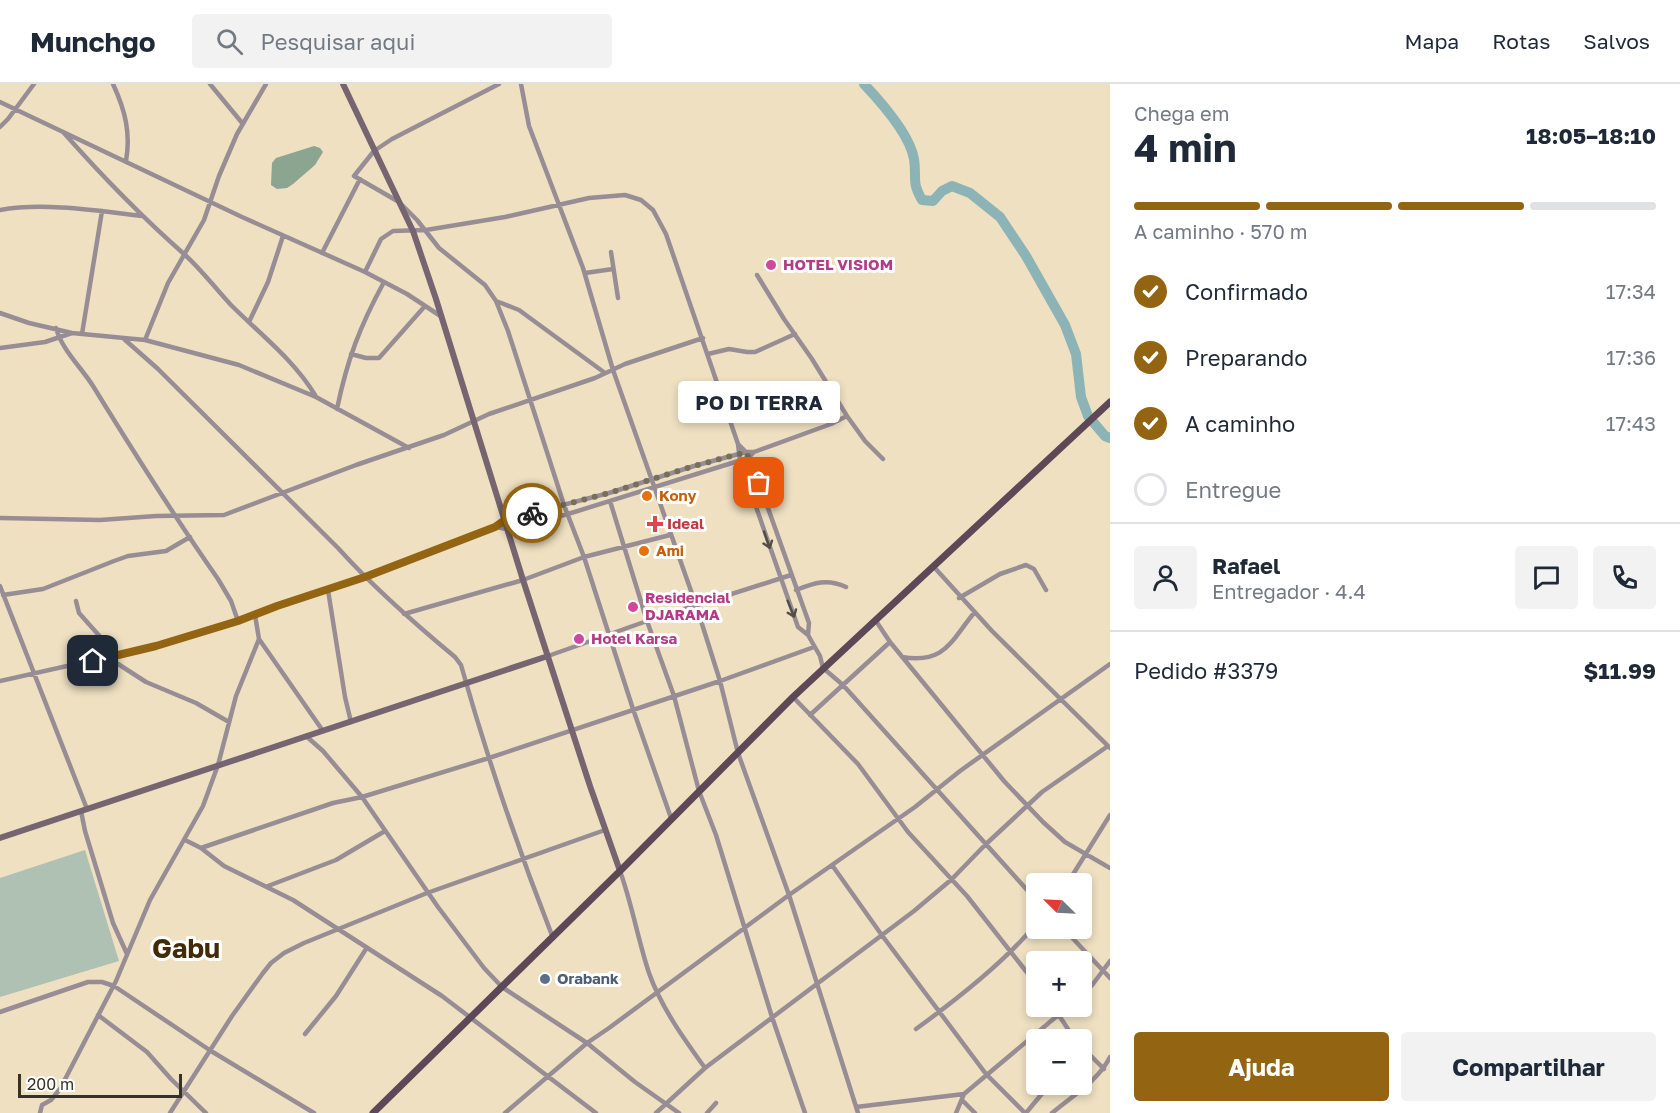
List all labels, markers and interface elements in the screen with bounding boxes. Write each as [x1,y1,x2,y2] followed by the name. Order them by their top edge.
[192,14,612,68] search box
[30,25,156,58] text: Munchgo
[213,25,246,58] icon: search
[261,28,415,55] text: Pesquisar aqui
[1405,28,1459,54] text: Mapa
[1492,28,1550,54] text: Rotas
[1583,28,1650,54] text: Salvos
[1134,101,1229,125] text: Chega em
[1526,122,1656,149] text: 18:05–18:10
[1134,124,1237,171] text: 4 min
[1134,219,1308,243] text: A caminho · 570 m
[783,255,893,273] place label: HOTEL VISIOM
[764,258,778,272] marker: HOTEL VISIOM
[1134,275,1167,308] icon: check
[1185,278,1308,305] text: Confirmado
[1606,279,1656,303] text: 17:34
[1134,341,1167,374] icon: check
[1185,344,1308,371] text: Preparando
[1606,345,1656,369] text: 17:36
[678,381,840,423] callout: PO DI TERRA
[695,390,823,414] text: PO DI TERRA
[1134,407,1167,440] icon: check
[1185,410,1295,437] text: A caminho
[1606,411,1656,435] text: 17:43
[733,457,784,508] pin
[742,466,775,499] icon: bag
[1185,476,1281,503] text: Entregue
[502,483,562,543] courier
[659,486,696,504] place label: Kony
[640,489,654,503] marker: Kony
[516,497,549,530] icon: bike
[667,514,704,532] place label: Ideal
[648,517,662,531] marker: Ideal
[762,530,773,549] one-way arrow
[656,541,684,559] place label: Ami
[637,544,651,558] marker: Ami
[1134,546,1197,609] button: person
[1515,546,1578,609] button: chat
[1593,546,1656,609] button: phone
[1212,552,1280,579] text: Rafael
[1212,579,1366,603] text: Entregador · 4.4
[645,588,730,623] place label: Residencial DJARAMA
[786,599,797,618] one-way arrow
[626,600,640,614] marker: Residencial DJARAMA
[591,629,678,647] place label: Hotel Karsa
[572,632,586,646] marker: Hotel Karsa
[67,635,118,686] pin
[76,644,109,677] icon: home
[1134,657,1278,684] text: Pedido #3379
[1584,657,1656,684] text: $11.99
[1026,873,1092,939] north arrow
[1026,873,1092,1095] map controls
[152,932,220,964] district label: Gabu
[1026,951,1092,1017] button: +
[557,969,619,987] place label: Orabank
[538,972,552,986] marker: Orabank
[1026,1029,1092,1095] button: −
[1134,1032,1389,1101] button: Ajuda
[1401,1032,1656,1101] button: Compartilhar
[18,1071,182,1098] scale bar
[27,1074,74,1094] text: 200 m

